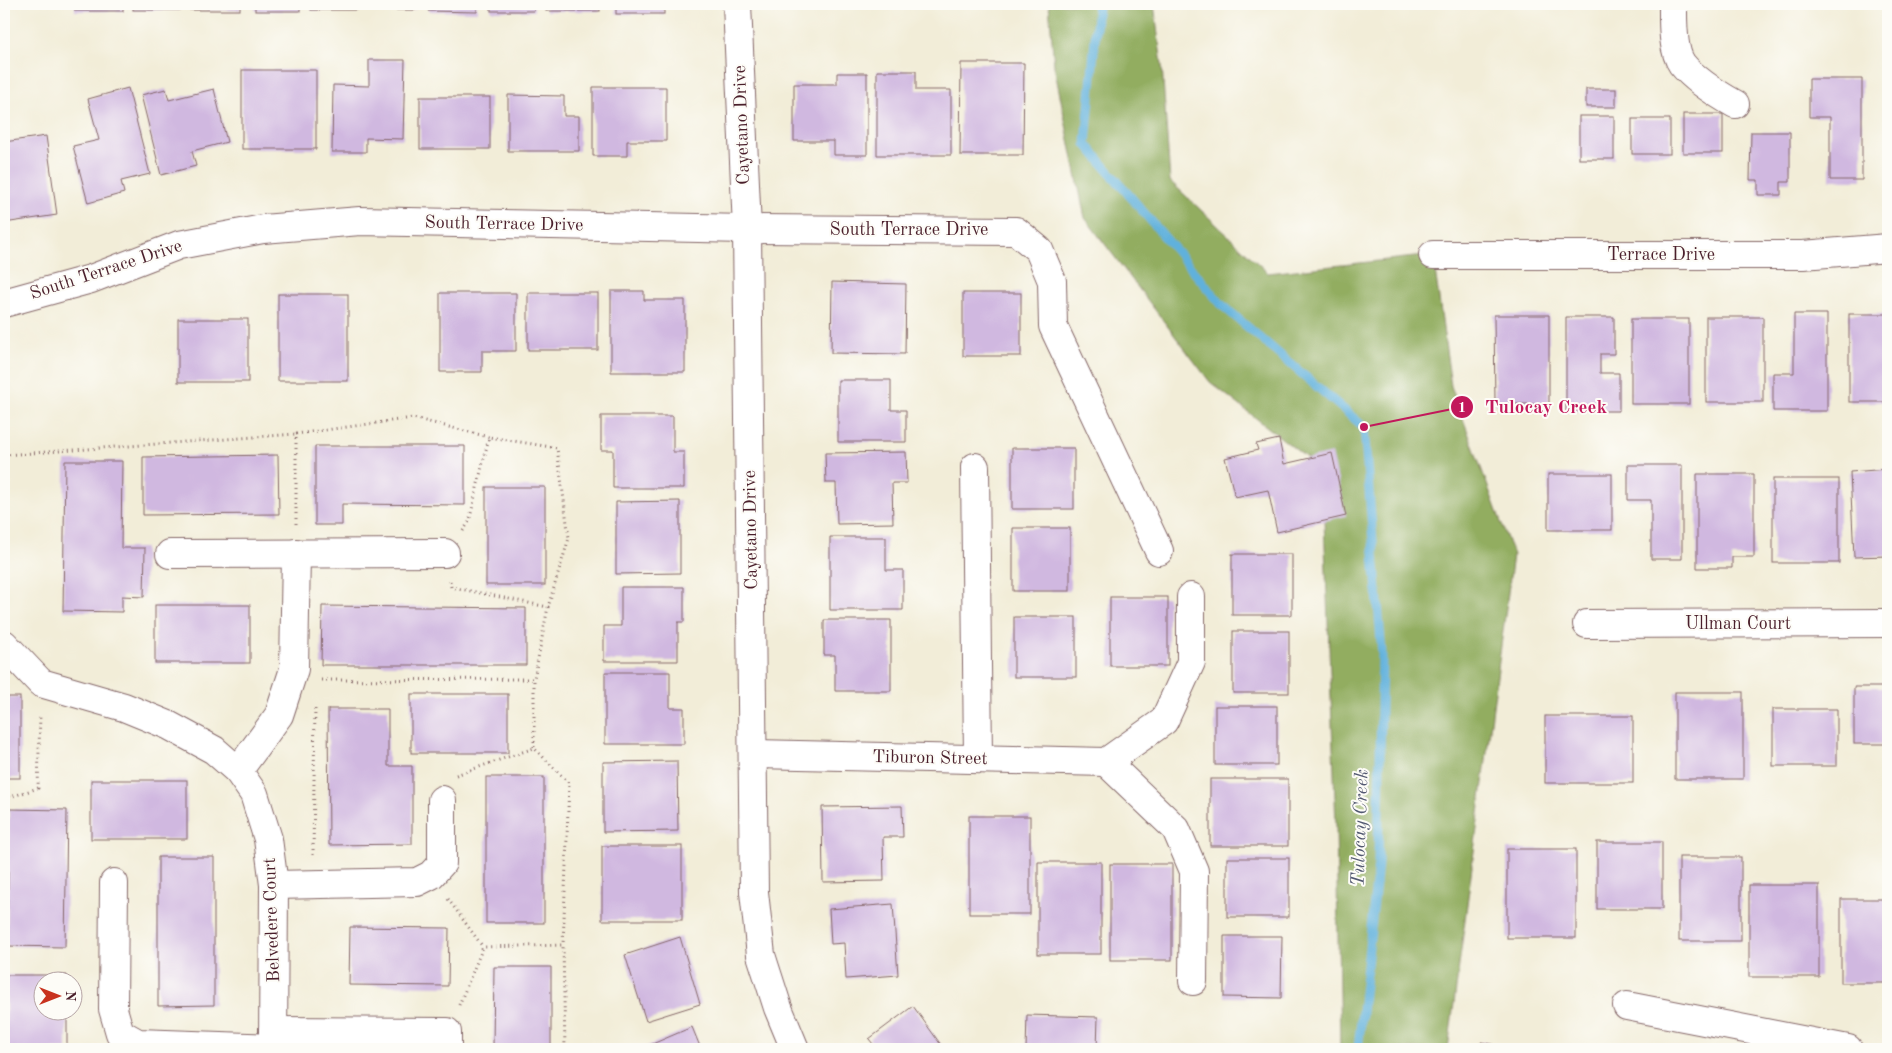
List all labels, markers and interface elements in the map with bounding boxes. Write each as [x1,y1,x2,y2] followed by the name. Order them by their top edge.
[731,65,753,185] street label: Cayetano Drive
[424,214,584,234] street label: South Terrace Drive
[830,221,988,239] street label: South Terrace Drive
[28,237,184,303] street label: South Terrace Drive
[1607,246,1715,264] street label: Terrace Drive
[1450,390,1617,424] callout: Tulocay Creek
[1485,399,1607,418] text: Tulocay Creek
[1458,401,1466,416] text: 1
[741,470,761,590] street label: Cayetano Drive
[1685,615,1791,633] street label: Ullman Court
[872,748,988,768] street label: Tiburon Street
[1349,769,1373,887] water label: Tulocay Creek
[261,857,283,983] street label: Belvedere Court
[32,970,82,1020] north arrow
[63,991,77,1002] text: N

